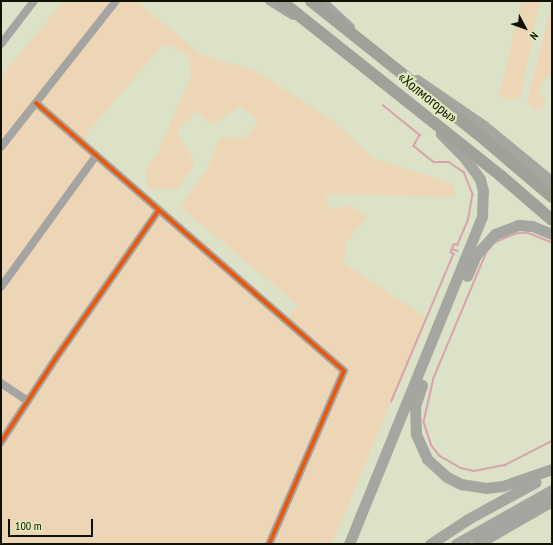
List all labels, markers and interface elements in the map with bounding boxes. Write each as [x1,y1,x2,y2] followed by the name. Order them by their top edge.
[505,8,545,48] north arrow
[527,29,541,43] text: N
[395,68,461,126] street label: «Холмогоры»
[10,511,95,537] scale bar
[15,518,42,533] text: 100 m

